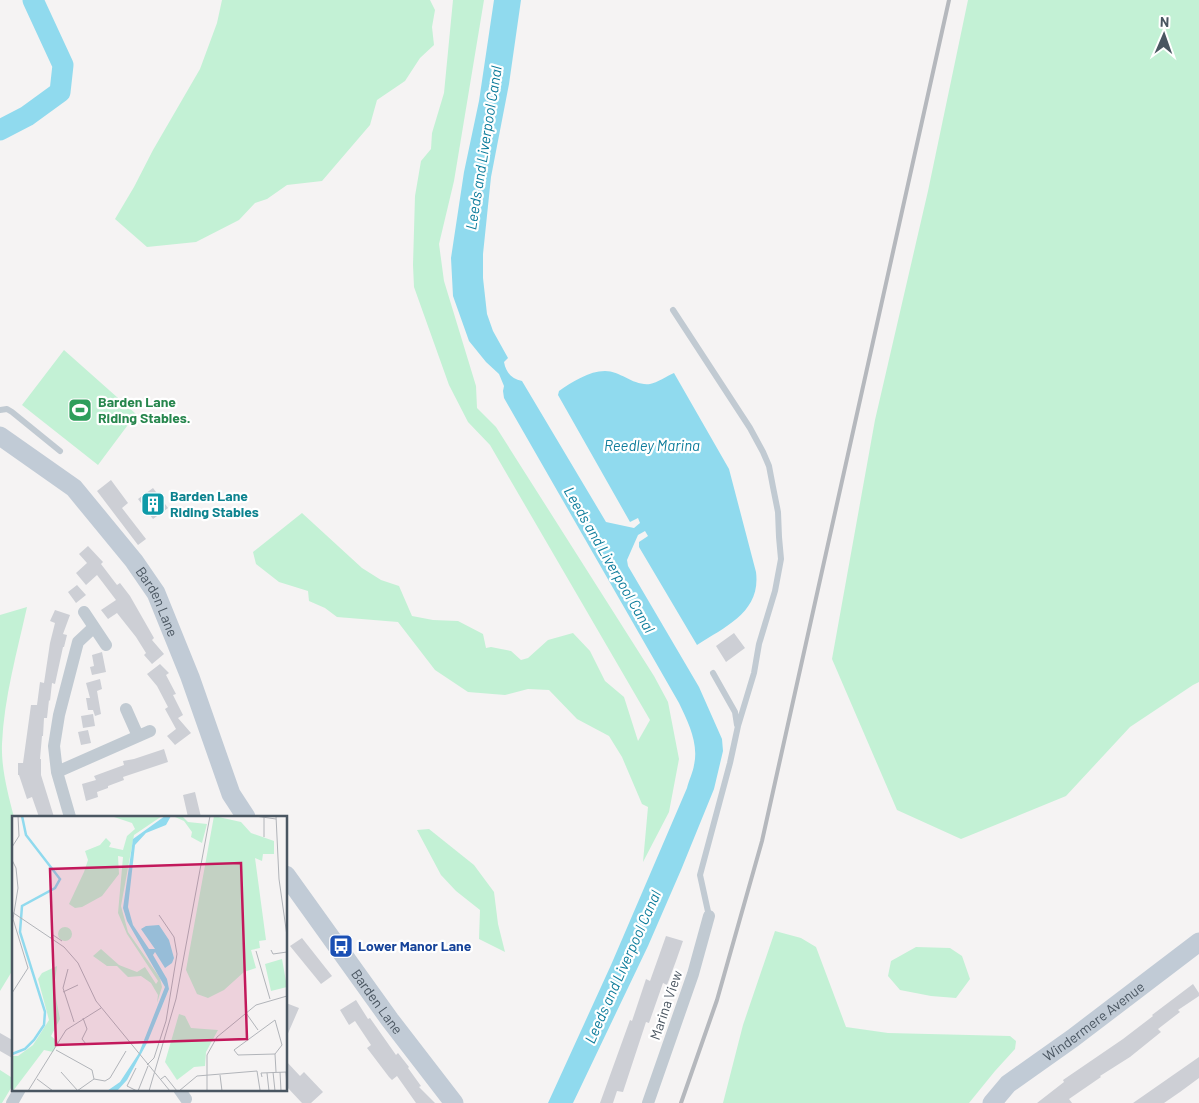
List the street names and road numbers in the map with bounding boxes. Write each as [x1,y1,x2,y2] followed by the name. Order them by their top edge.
[132,563,182,639] street label: Barden Lane
[348,965,407,1037] street label: Barden Lane
[646,968,685,1042] street label: Marina View
[1040,978,1148,1065] street label: Windermere Avenue

